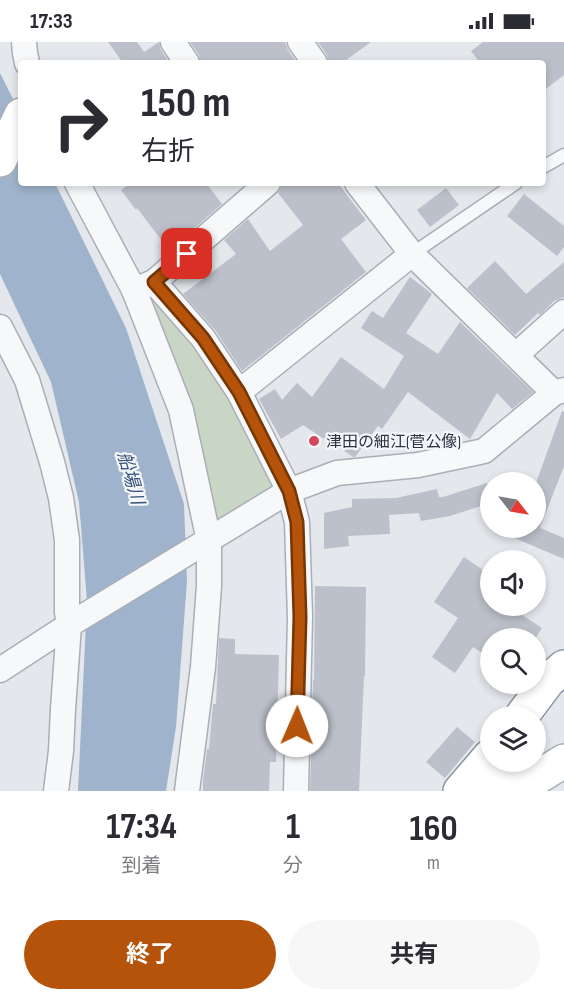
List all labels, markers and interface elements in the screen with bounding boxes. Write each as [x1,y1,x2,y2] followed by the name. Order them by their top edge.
[30,8,73,35] text: 17:33
[141,78,230,129] text: 150 m
[42,84,120,162] icon: right
[141,136,195,168] text: 右折
[161,228,212,279] pin
[170,237,203,270] icon: arrive
[326,433,461,452] place label: 津田の細江(菅公像)
[307,434,321,448] marker: 津田の細江(菅公像)
[113,449,149,509] water label: 船場川
[480,472,546,538] north arrow
[480,472,546,772] map controls
[480,550,546,616] button: sound
[480,628,546,694] button: search
[265,694,329,758] position arrow
[480,706,546,772] button: layers
[106,806,177,849] text: 17:34
[286,806,300,849] text: 1
[409,808,458,851] text: 160
[427,851,440,875] text: m
[122,854,162,878] text: 到着
[283,854,303,878] text: 分
[24,920,276,989] button: 終了
[288,920,540,989] button: 共有

